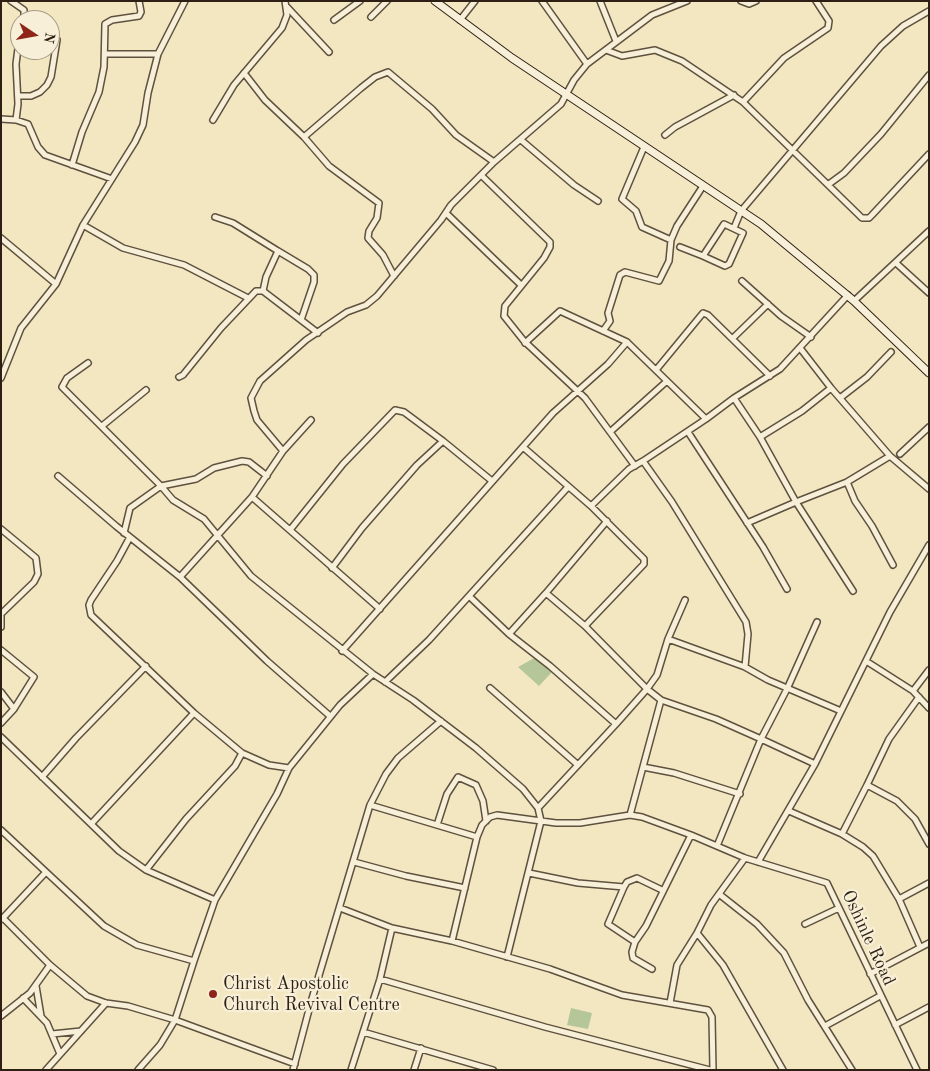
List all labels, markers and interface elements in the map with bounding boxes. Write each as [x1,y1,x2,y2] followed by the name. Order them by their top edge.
[10,10,60,60] north arrow
[41,31,57,45] text: N
[836,887,900,989] street label: Oshinle Road
[223,973,400,1016] place label: Christ Apostolic Church Revival Centre
[207,988,219,1000] marker: Christ Apostolic Church Revival Centre

